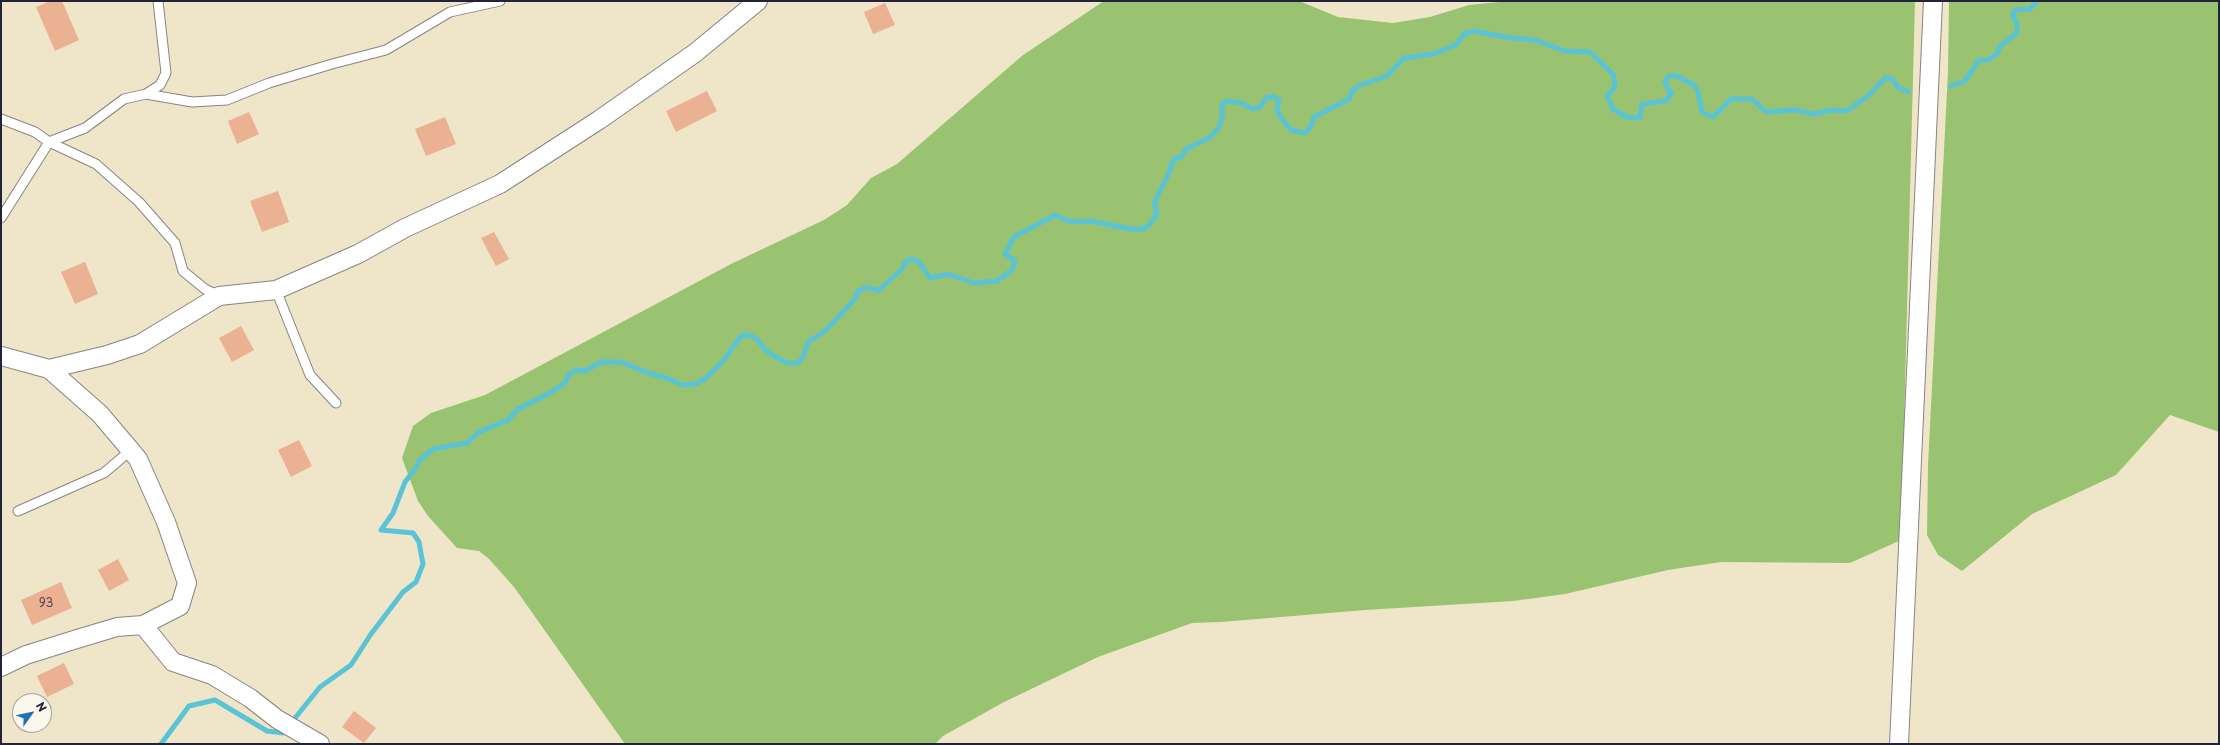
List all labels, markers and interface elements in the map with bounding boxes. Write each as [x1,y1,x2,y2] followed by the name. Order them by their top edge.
[39,597,53,611] house number: 93
[12,693,52,733] north arrow
[32,698,51,715] text: N

